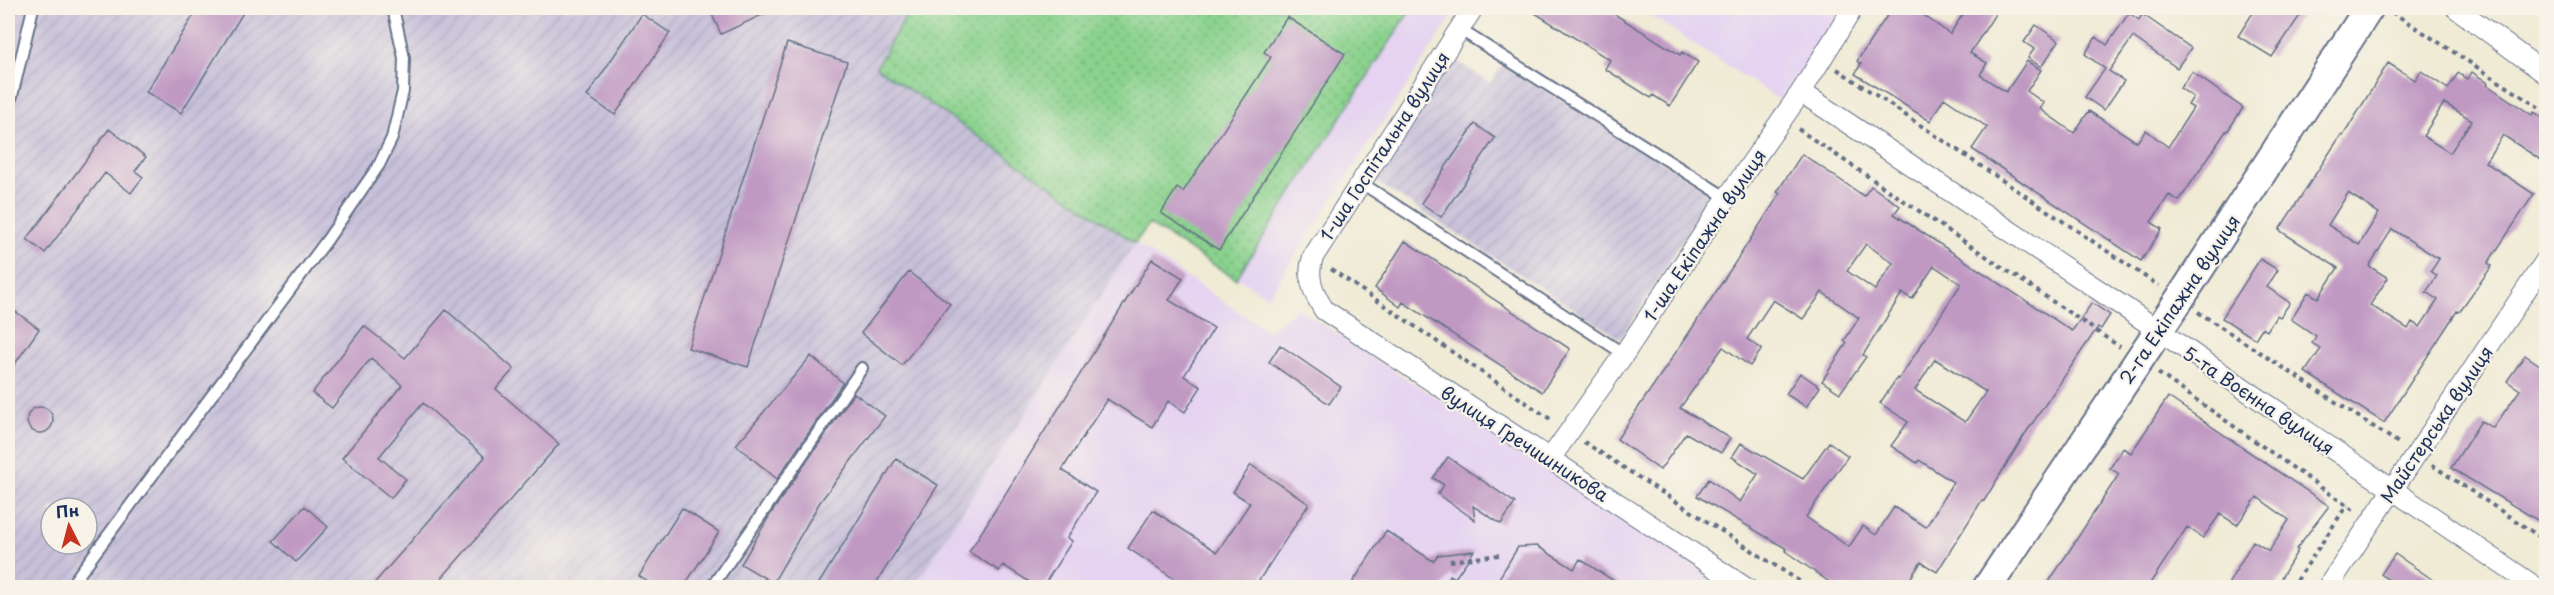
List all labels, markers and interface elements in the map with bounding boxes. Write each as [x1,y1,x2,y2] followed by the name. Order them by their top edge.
[1312,46,1456,246] street label: 1-ша Госпітальна вулиця
[1636,143,1772,327] street label: 1-ша Екіпажна вулиця
[2112,209,2246,389] street label: 2-га Екіпажна вулиця
[2178,339,2340,461] street label: 5-та Воєнна вулиця
[2373,340,2499,508] street label: Майстерська вулиця
[1436,378,1615,508] street label: вулиця Гречишникова
[39,496,99,556] north arrow
[55,497,80,523] text: Пн

